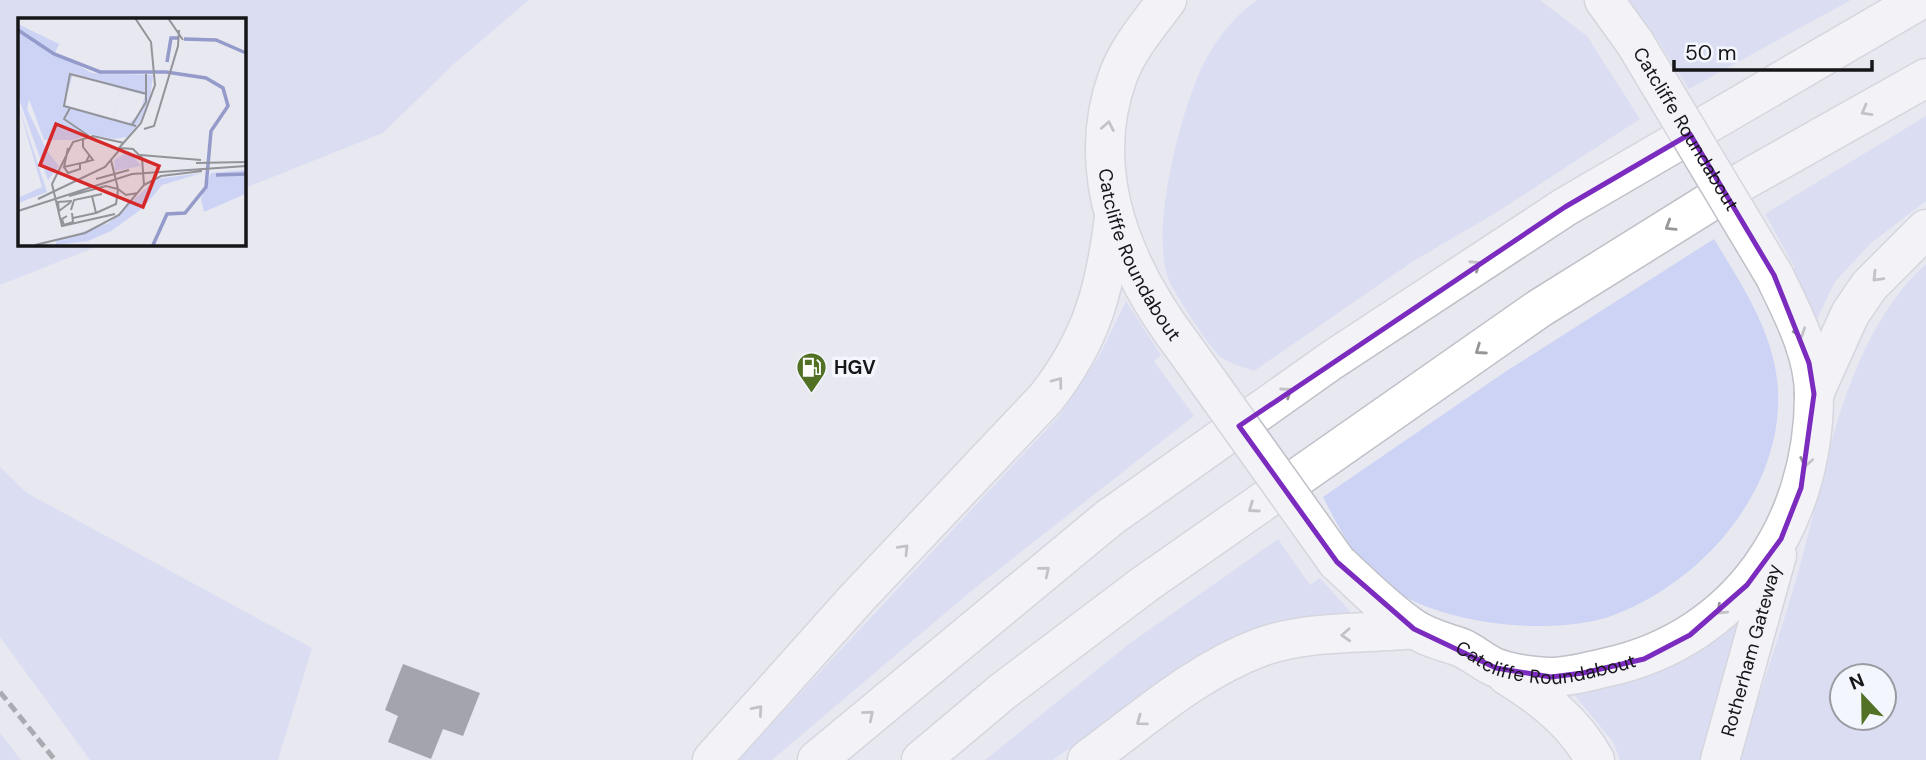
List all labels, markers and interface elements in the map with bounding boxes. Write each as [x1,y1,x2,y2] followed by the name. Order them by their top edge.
[18,18,245,245] inset map
[1674,28,1872,72] scale bar
[1685,39,1736,67] text: 50 m
[1628,42,1745,215] street label: Catcliffe Roundabout
[1861,103,1874,116] one-way arrow
[1099,120,1114,132] one-way arrow
[1093,167,1187,346] street label: Catcliffe Roundabout
[1665,218,1678,231] one-way arrow
[1468,261,1481,274] one-way arrow
[1873,269,1885,282] one-way arrow
[1791,326,1806,338] one-way arrow
[1475,342,1488,354] one-way arrow
[794,350,828,394] fuel station icon: HGV
[834,355,876,380] place label: HGV
[1050,377,1063,390] one-way arrow
[1279,388,1292,400] one-way arrow
[1799,456,1814,468] one-way arrow
[1248,500,1261,512] one-way arrow
[895,544,908,557] one-way arrow
[1715,561,1787,739] street label: Rotherham Gateway
[1036,567,1049,579] one-way arrow
[1716,601,1729,614] one-way arrow
[1340,627,1351,642] one-way arrow
[1452,634,1639,690] street label: Catcliffe Roundabout
[1828,662,1898,732] north arrow
[1846,668,1868,696] text: N
[750,705,762,718] one-way arrow
[861,711,874,724] one-way arrow
[1136,712,1149,725] one-way arrow

